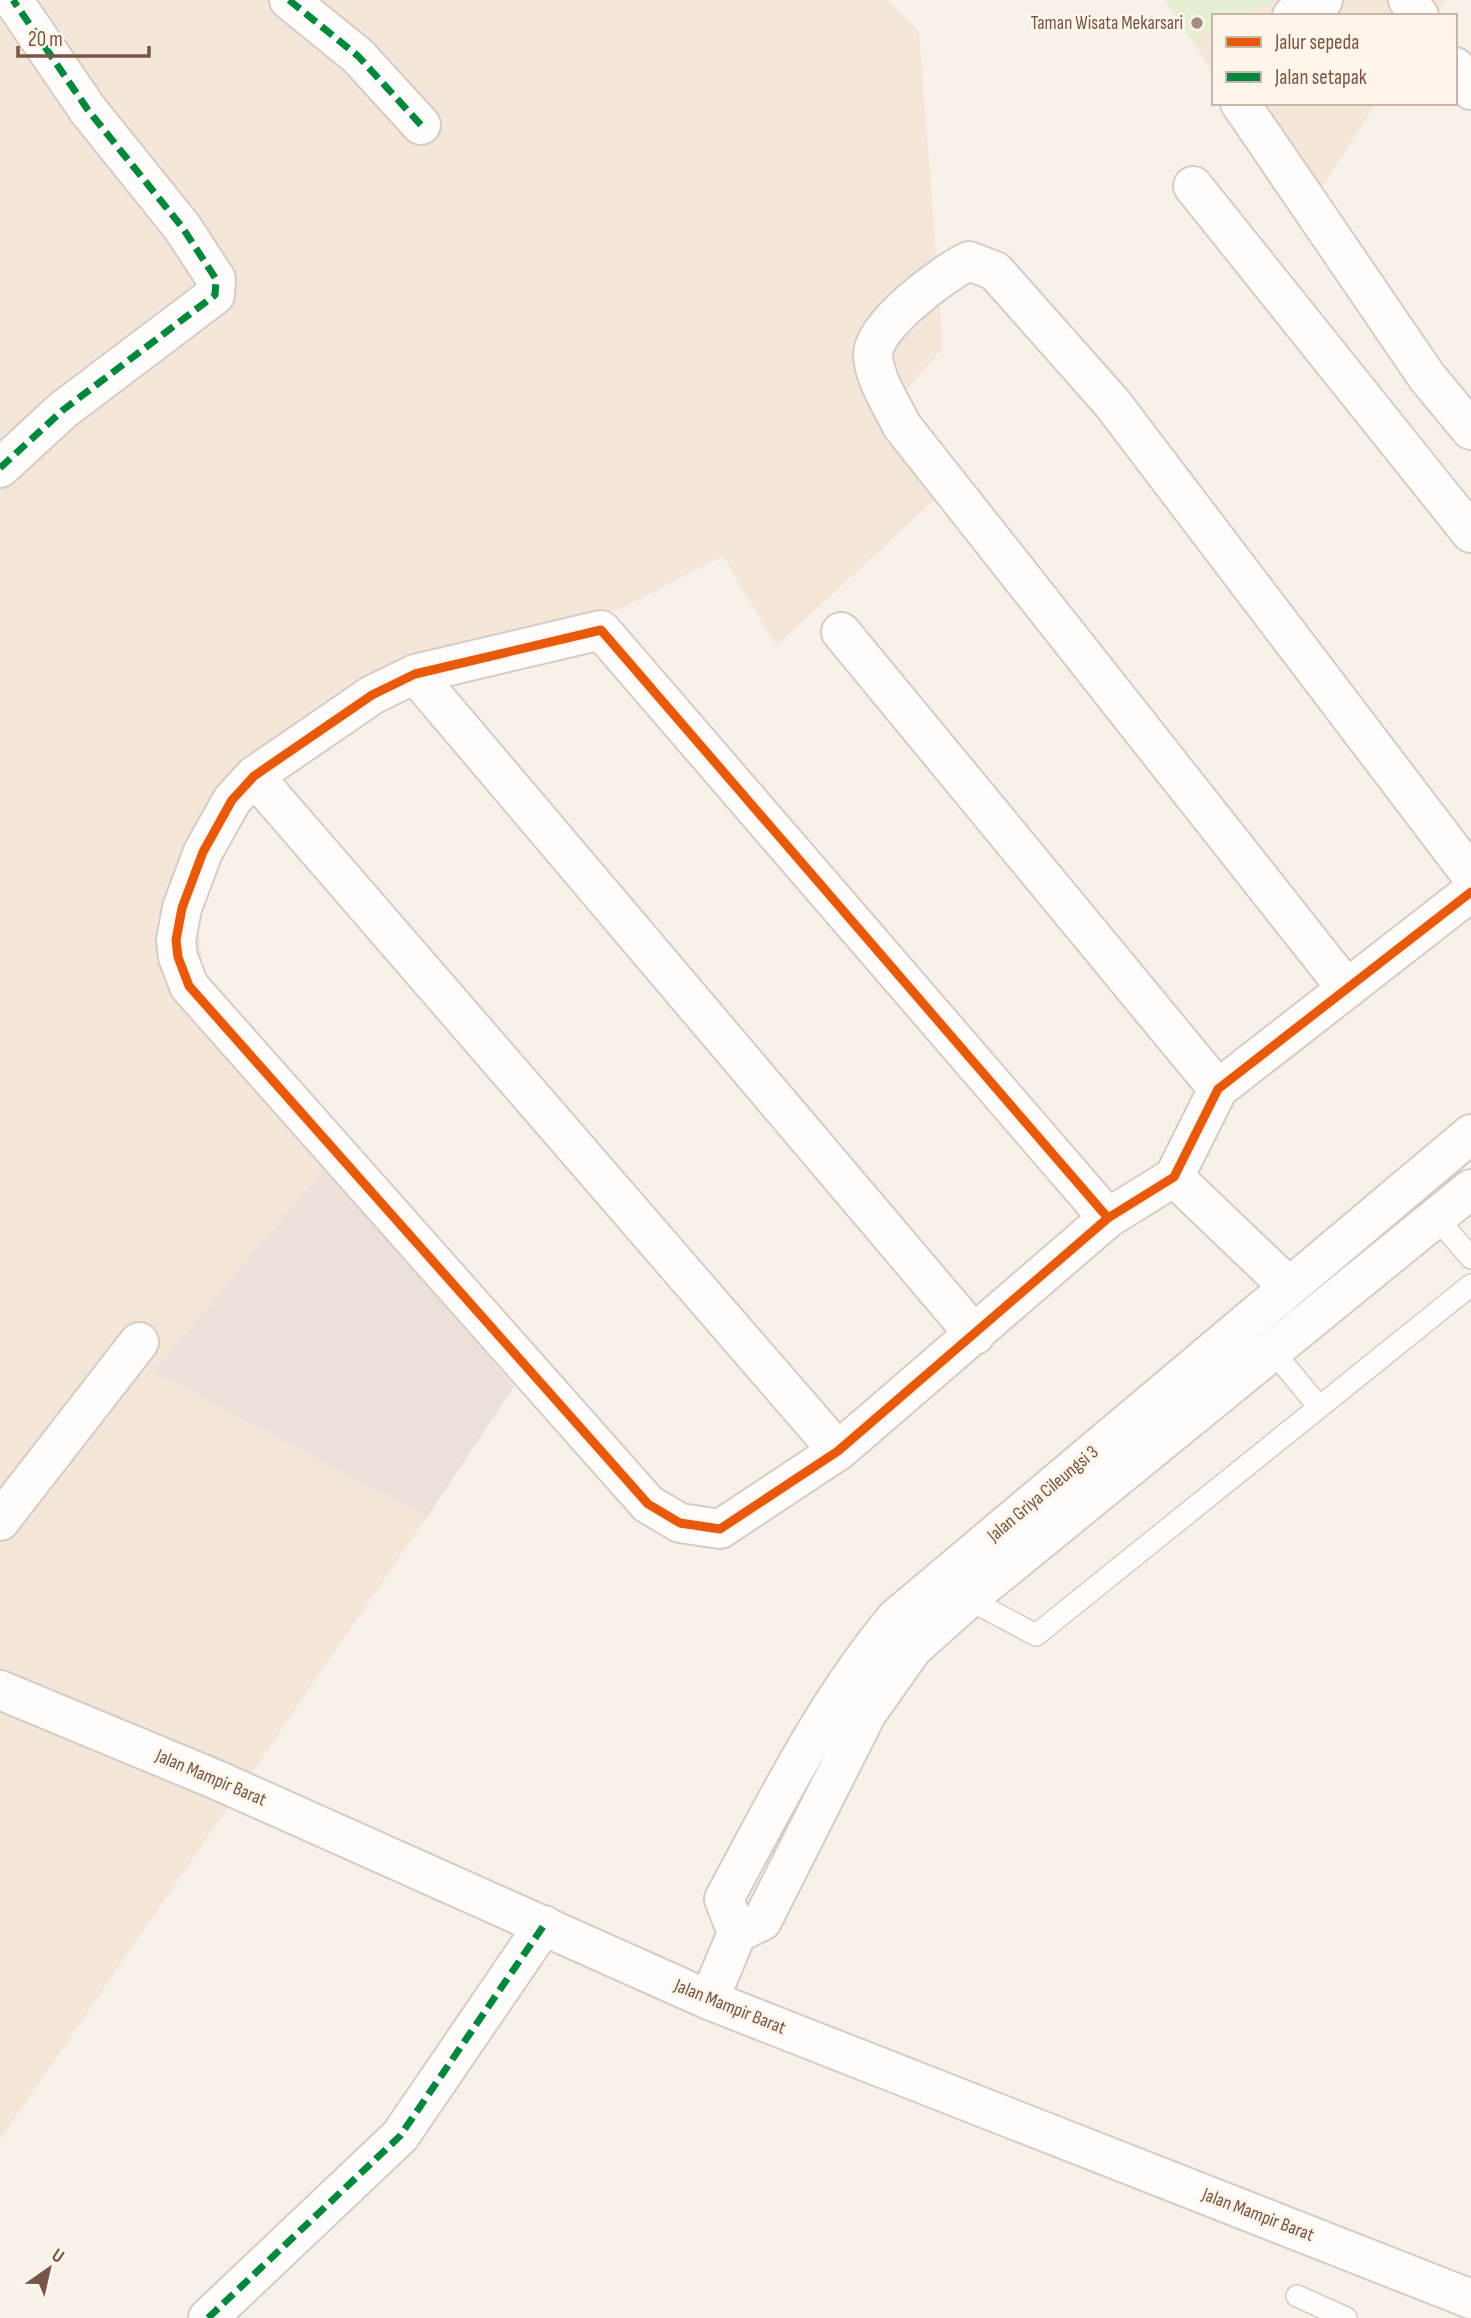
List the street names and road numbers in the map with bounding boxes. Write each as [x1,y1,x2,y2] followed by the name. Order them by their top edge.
[982,1441,1103,1548] street label: Jalan Griya Cileungsi 3
[151,1744,270,1812] street label: Jalan Mampir Barat
[670,1974,789,2040] street label: Jalan Mampir Barat
[1198,2183,1317,2247] street label: Jalan Mampir Barat

